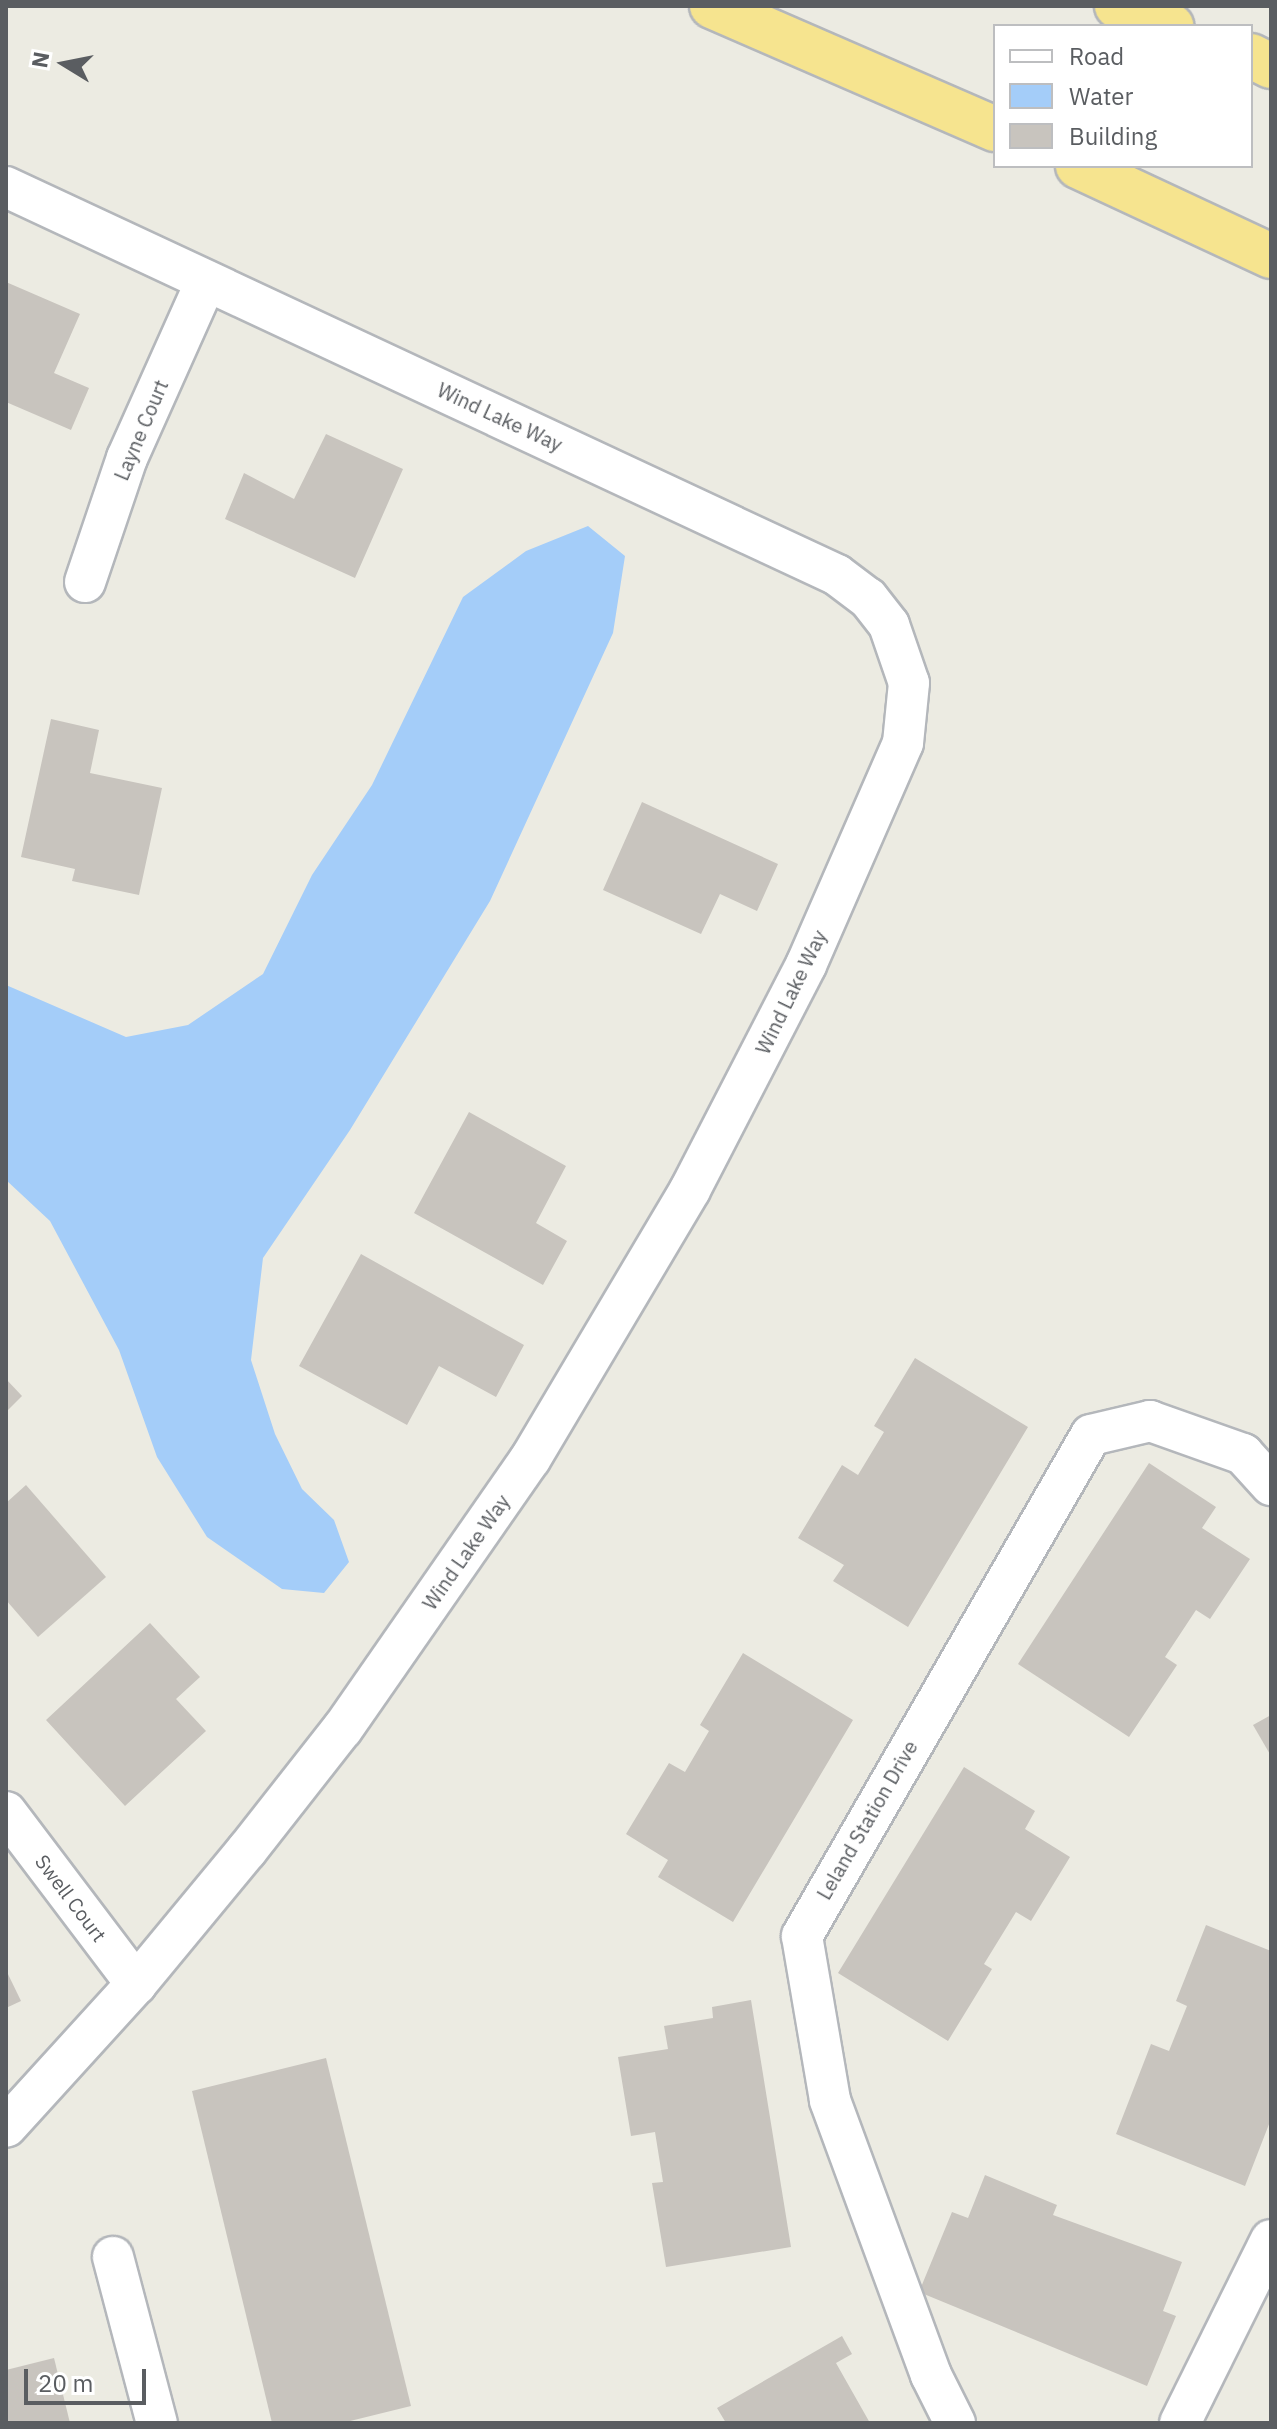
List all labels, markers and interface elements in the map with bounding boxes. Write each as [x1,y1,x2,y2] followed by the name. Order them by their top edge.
[24,24,104,104] north arrow
[993,24,1253,168] legend
[1069,40,1124,72] text: Road
[24,49,56,70] text: N
[1069,80,1133,112] text: Water
[1069,120,1157,152] text: Building
[109,376,173,484] street label: Layne Court
[434,378,566,456] street label: Wind Lake Way
[751,926,831,1058] street label: Wind Lake Way
[417,1490,515,1614] street label: Wind Lake Way
[812,1736,922,1904] street label: Leland Station Drive
[30,1850,112,1946] street label: Swell Court
[28,2353,150,2403] scale bar
[38,2367,93,2399] text: 20 m

